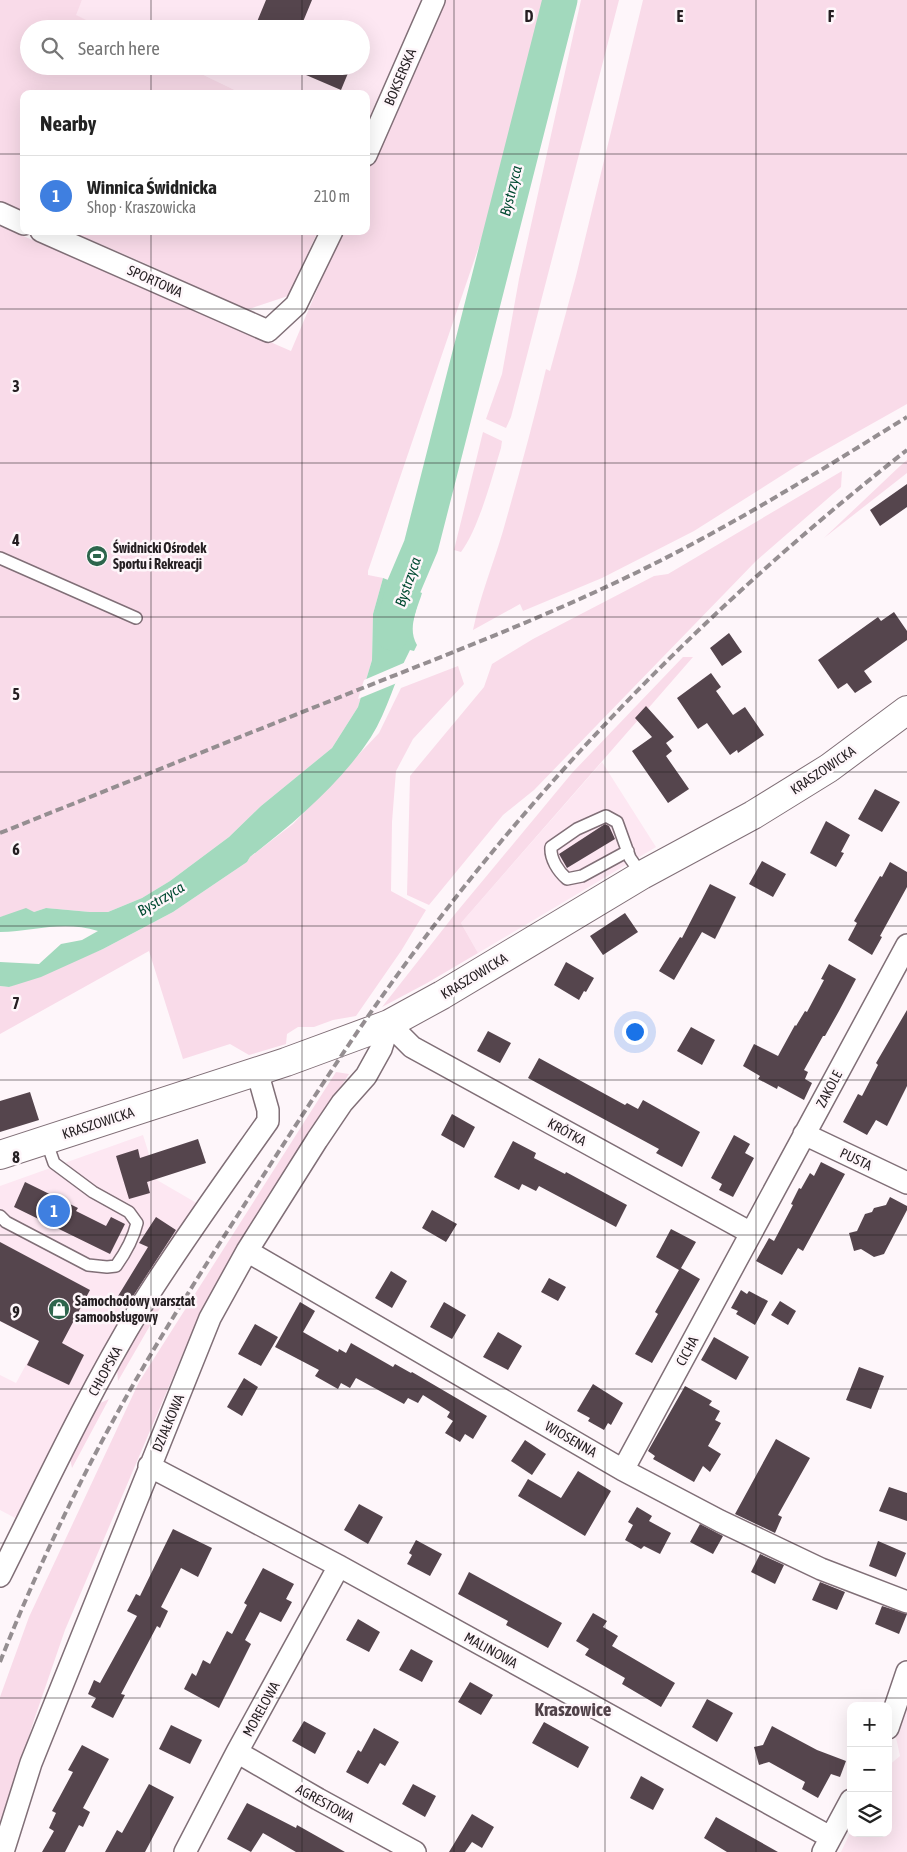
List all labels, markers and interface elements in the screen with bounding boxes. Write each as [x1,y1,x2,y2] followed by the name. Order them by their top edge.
[525,7,534,25] text: D
[677,7,684,25] text: E
[828,7,835,25] text: F
[20,20,370,75] search box
[38,34,66,62] icon: search
[78,37,160,59] text: Search here
[381,46,419,108] street label: BOKSERSKA
[40,111,96,135] text: Nearby
[496,164,525,218] water label: Bystrzyca
[87,176,217,198] text: Winnica Świdnicka
[52,187,60,205] text: 1
[314,187,350,205] text: 210 m
[87,198,196,216] text: Shop · Kraszowicka
[125,262,185,300] street label: SPORTOWA
[12,377,20,395] text: 3
[11,531,20,549] text: 4
[113,539,207,572] place label: Świdnicki Ośrodek Sportu i Rekreacji
[85,544,109,568] sports icon: Świdnicki Ośrodek Sportu i Rekreacji
[391,555,424,609] water label: Bystrzyca
[12,685,20,703] text: 5
[788,742,859,798] street label: KRASZOWICKA
[12,840,20,858] text: 6
[134,878,187,919] water label: Bystrzyca
[438,950,510,1002] street label: KRASZOWICKA
[12,994,20,1012] text: 7
[622,1019,648,1045] your location
[813,1068,845,1110] street label: ZAKOLE
[60,1104,136,1142] street label: KRASZOWICKA
[545,1115,589,1149] street label: KRÓTKA
[837,1145,875,1173] street label: PUSTA
[12,1148,20,1166] text: 8
[38,1192,70,1230] pin: 1
[75,1293,195,1325] place label: Samochodowy warsztat samoobsługowy
[47,1297,71,1321] shop icon: Samochodowy warsztat samoobsługowy
[12,1303,20,1321] text: 9
[673,1333,701,1369] street label: CICHA
[85,1343,125,1399] street label: CHŁOPSKA
[149,1392,187,1454] street label: DZIAŁKOWA
[542,1418,600,1460] street label: WIOSENNA
[462,1629,520,1671] street label: MALINOWA
[239,1679,283,1739] street label: MORELOWA
[535,1698,612,1720] district label: Kraszowice
[847,1702,892,1837] map controls
[847,1702,892,1747] button: +
[847,1747,892,1792] button: −
[293,1781,357,1826] street label: AGRESTOWA
[847,1792,892,1837] button: layers

